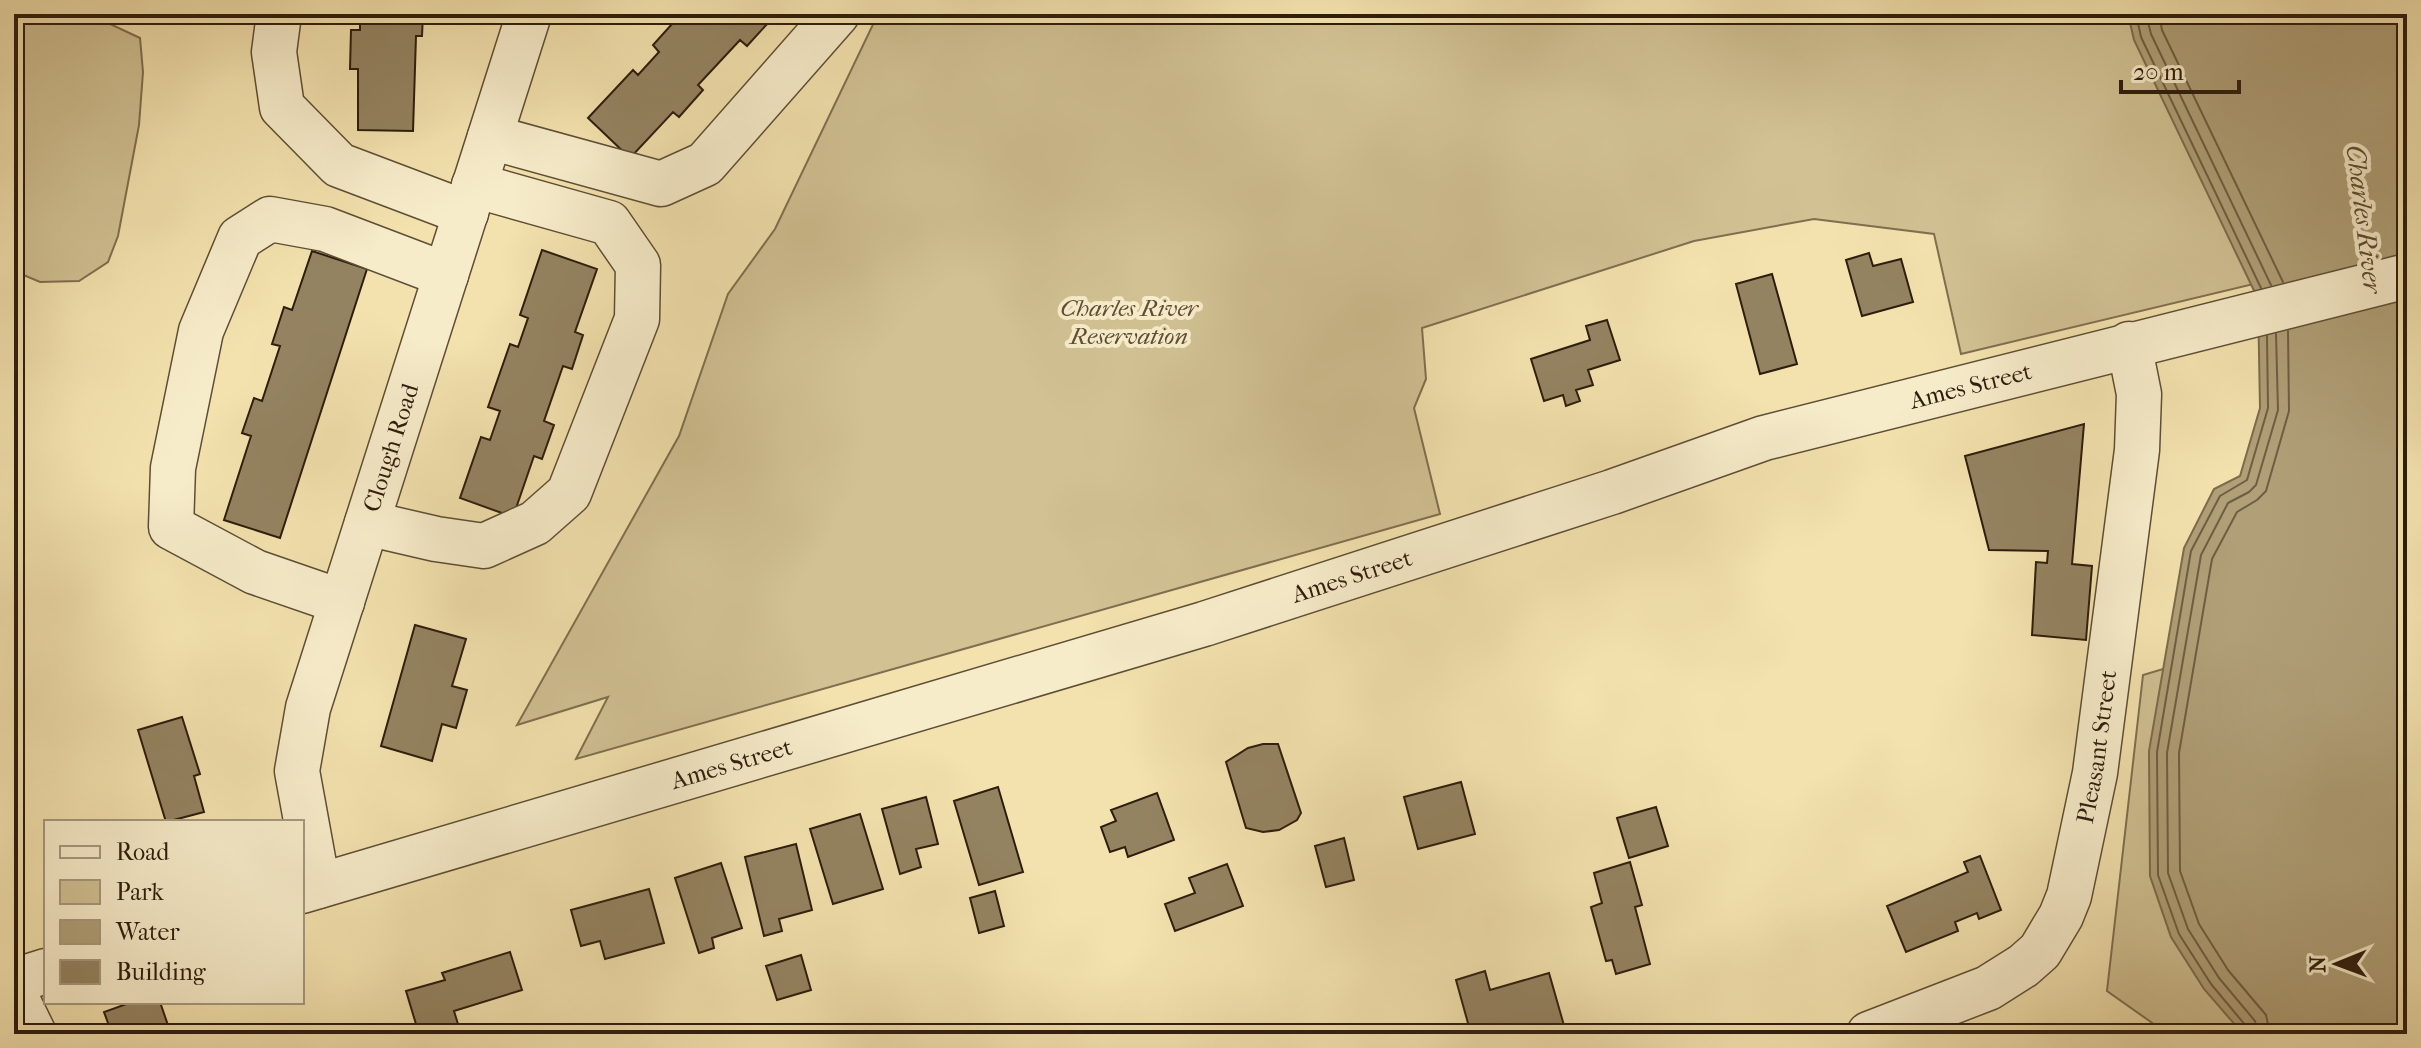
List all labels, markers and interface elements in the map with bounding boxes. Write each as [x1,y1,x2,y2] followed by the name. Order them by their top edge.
[2121,44,2239,94] scale bar
[2133,58,2184,86] text: 20 m
[2340,143,2389,297] water label: Charles River
[1060,294,1200,350] park label: Charles River Reservation
[1906,357,2035,415] street label: Ames Street
[357,379,425,515] street label: Clough Road
[1287,544,1416,609] street label: Ames Street
[2071,668,2122,826] street label: Pleasant Street
[667,733,796,795] street label: Ames Street
[44,820,304,1004] legend
[116,838,170,866] text: Road
[116,878,164,906] text: Park
[115,918,180,946] text: Water
[2297,924,2377,1004] north arrow
[2305,955,2331,973] text: N
[116,958,207,986] text: Building

